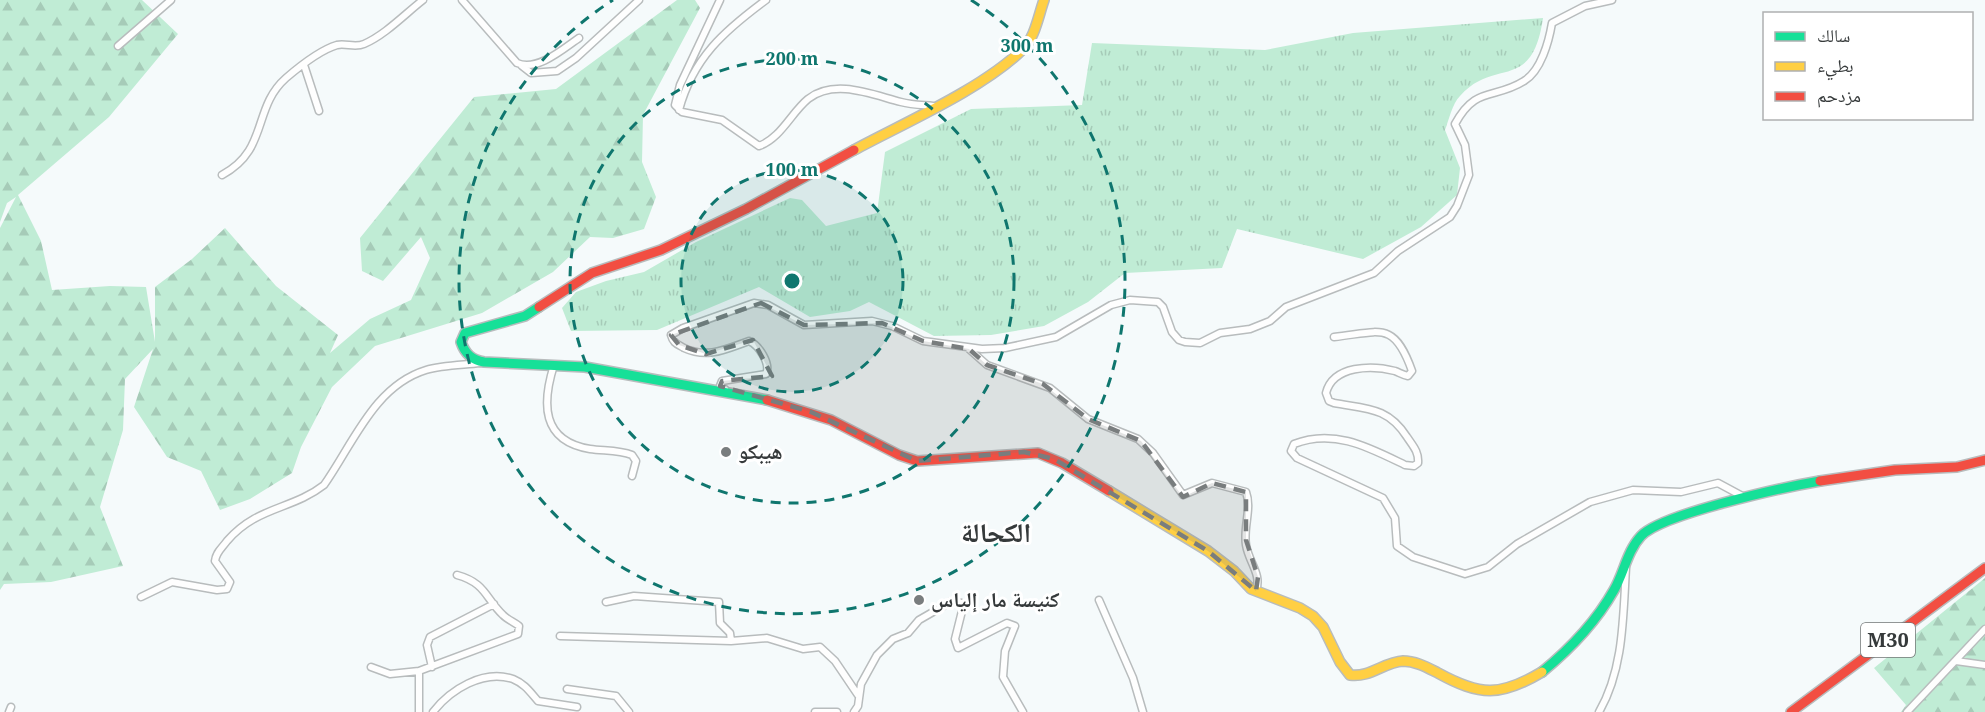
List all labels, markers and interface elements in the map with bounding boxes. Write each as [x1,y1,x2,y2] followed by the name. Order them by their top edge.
[1763,12,1973,120] legend
[1817,23,1850,47] text: سالك
[1001,33,1054,57] text: 300 m
[766,46,819,70] text: 200 m
[1817,53,1854,81] text: بطيء
[1817,83,1861,108] text: مزدحم
[766,157,819,181] text: 100 m
[782,271,802,291] centre of rings
[738,437,783,465] place label: هيبكو
[719,445,733,459] marker: هيبكو
[961,513,1031,550] district label: الكحالة
[931,585,1060,613] place label: كنيسة مار إلياس
[912,593,926,607] marker: كنيسة مار إلياس
[1861,623,1915,657] road number: M30

